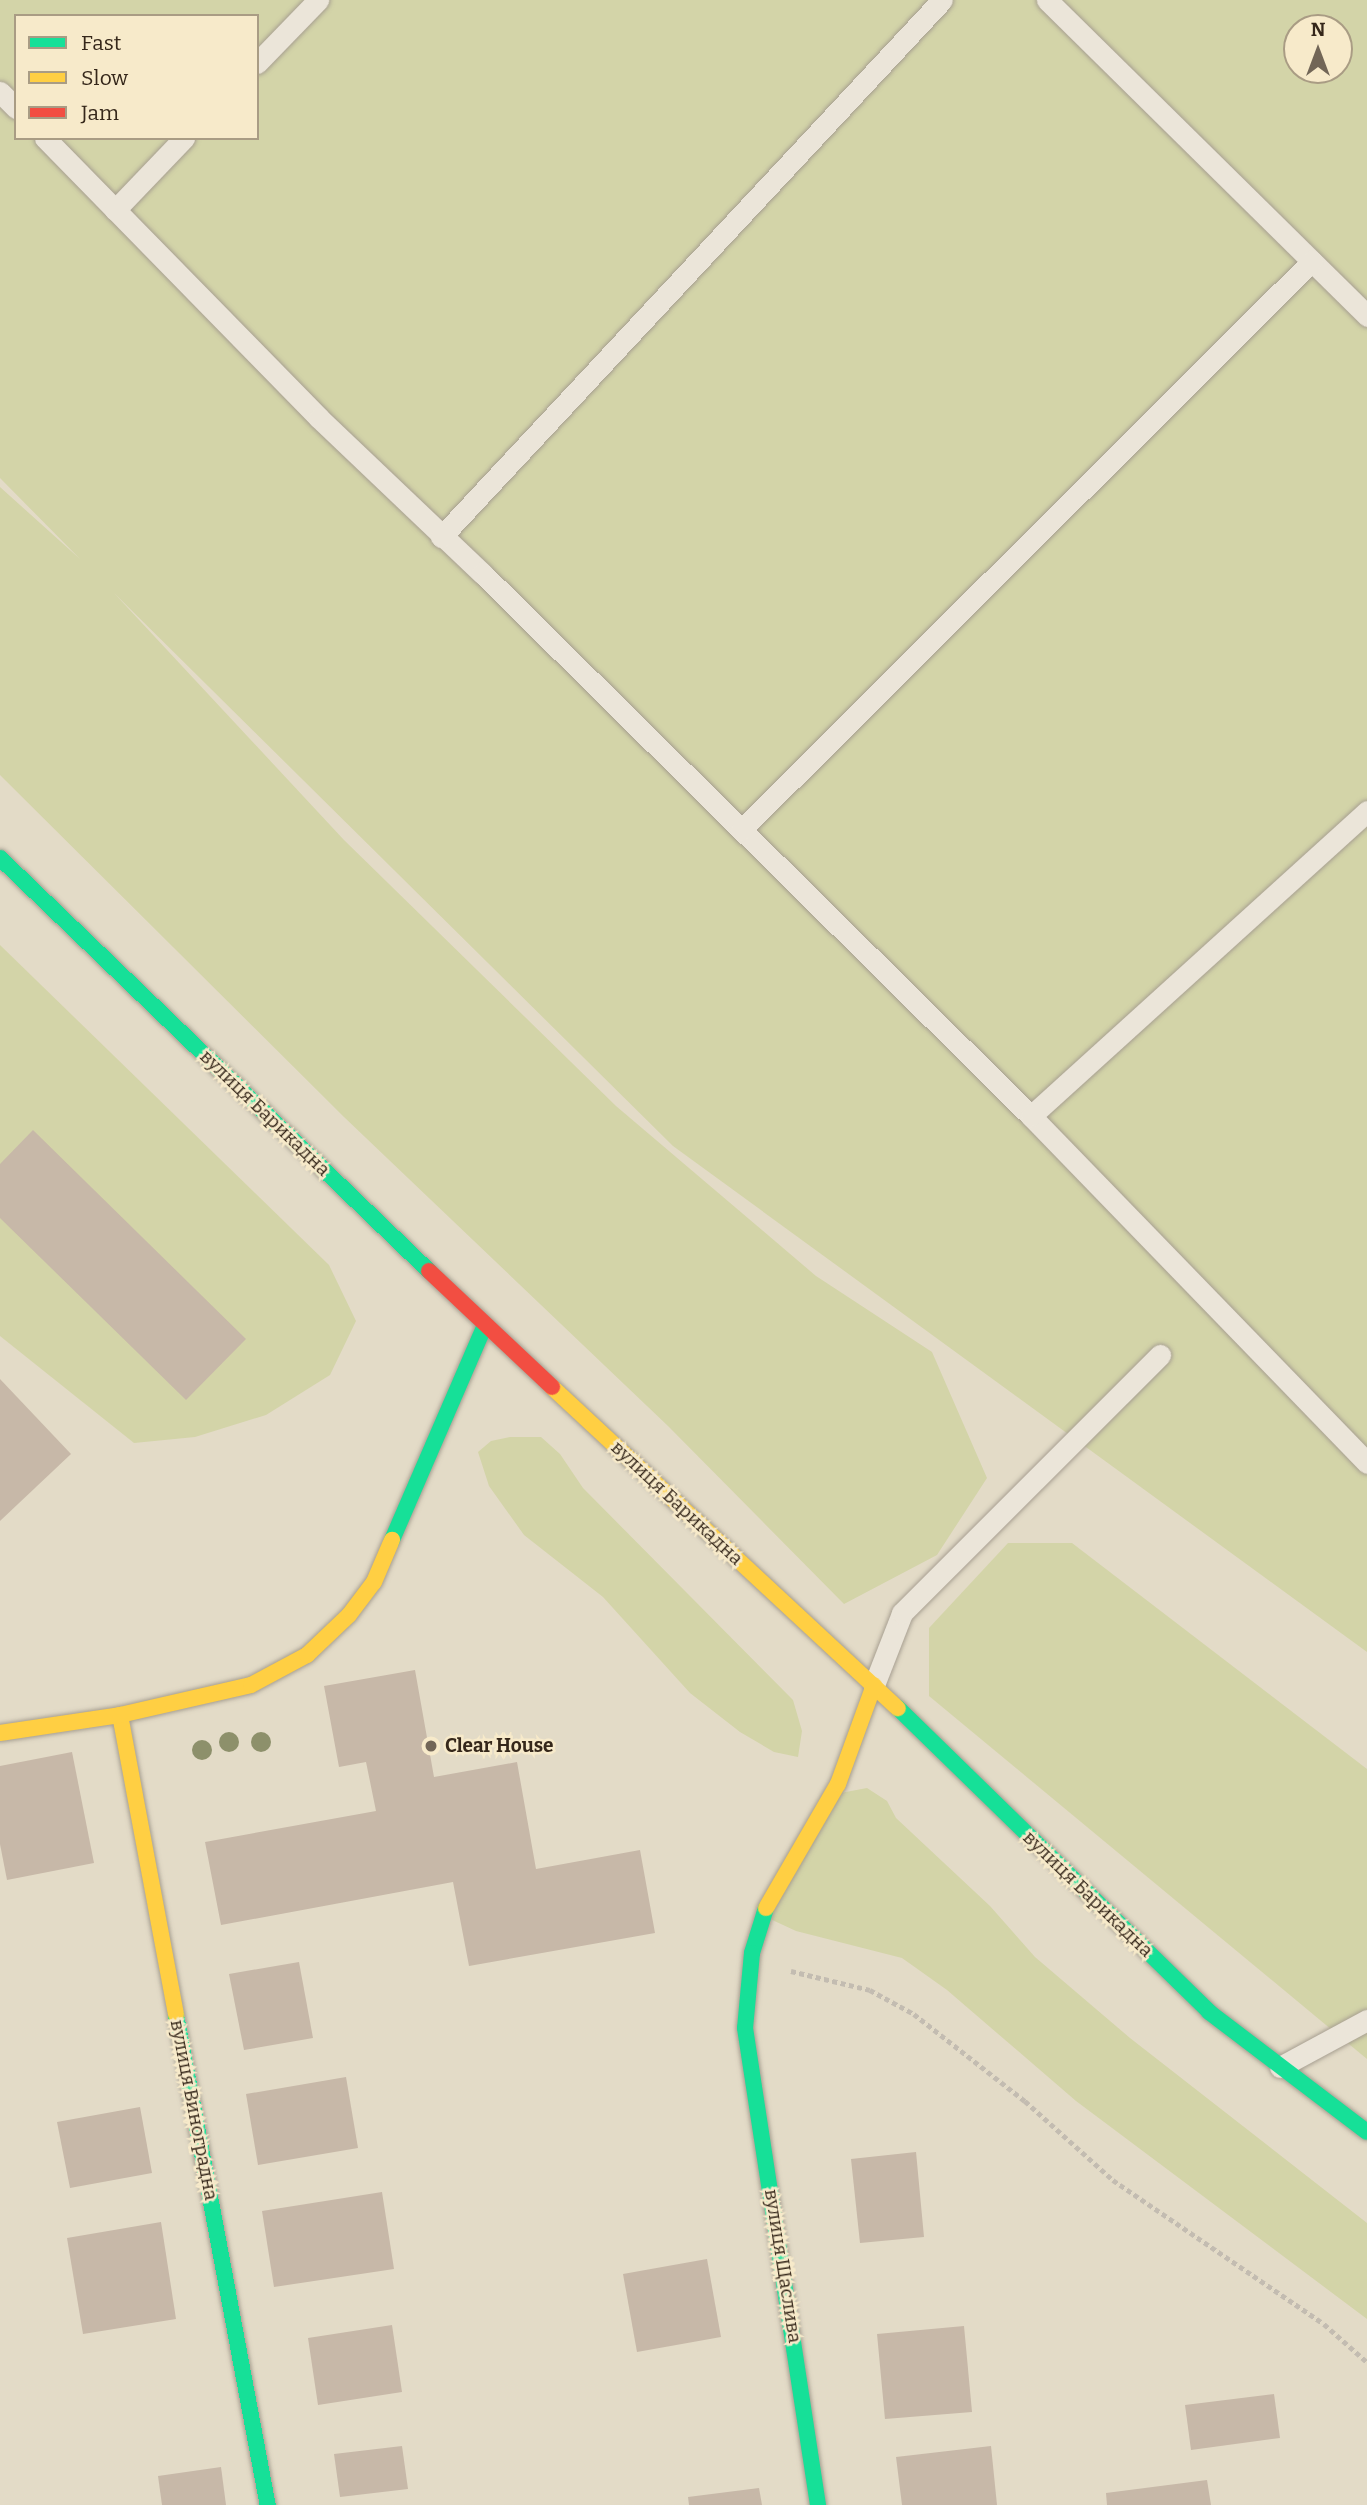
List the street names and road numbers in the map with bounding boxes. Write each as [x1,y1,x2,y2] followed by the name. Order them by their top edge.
[195,1045,335,1181] street label: вулиця Барикадна
[606,1436,748,1570] street label: вулиця Барикадна
[1018,1826,1158,1962] street label: вулиця Барикадна
[165,2018,223,2202] street label: вулиця Виноградна
[760,2188,806,2344] street label: вулиця Щаслива

